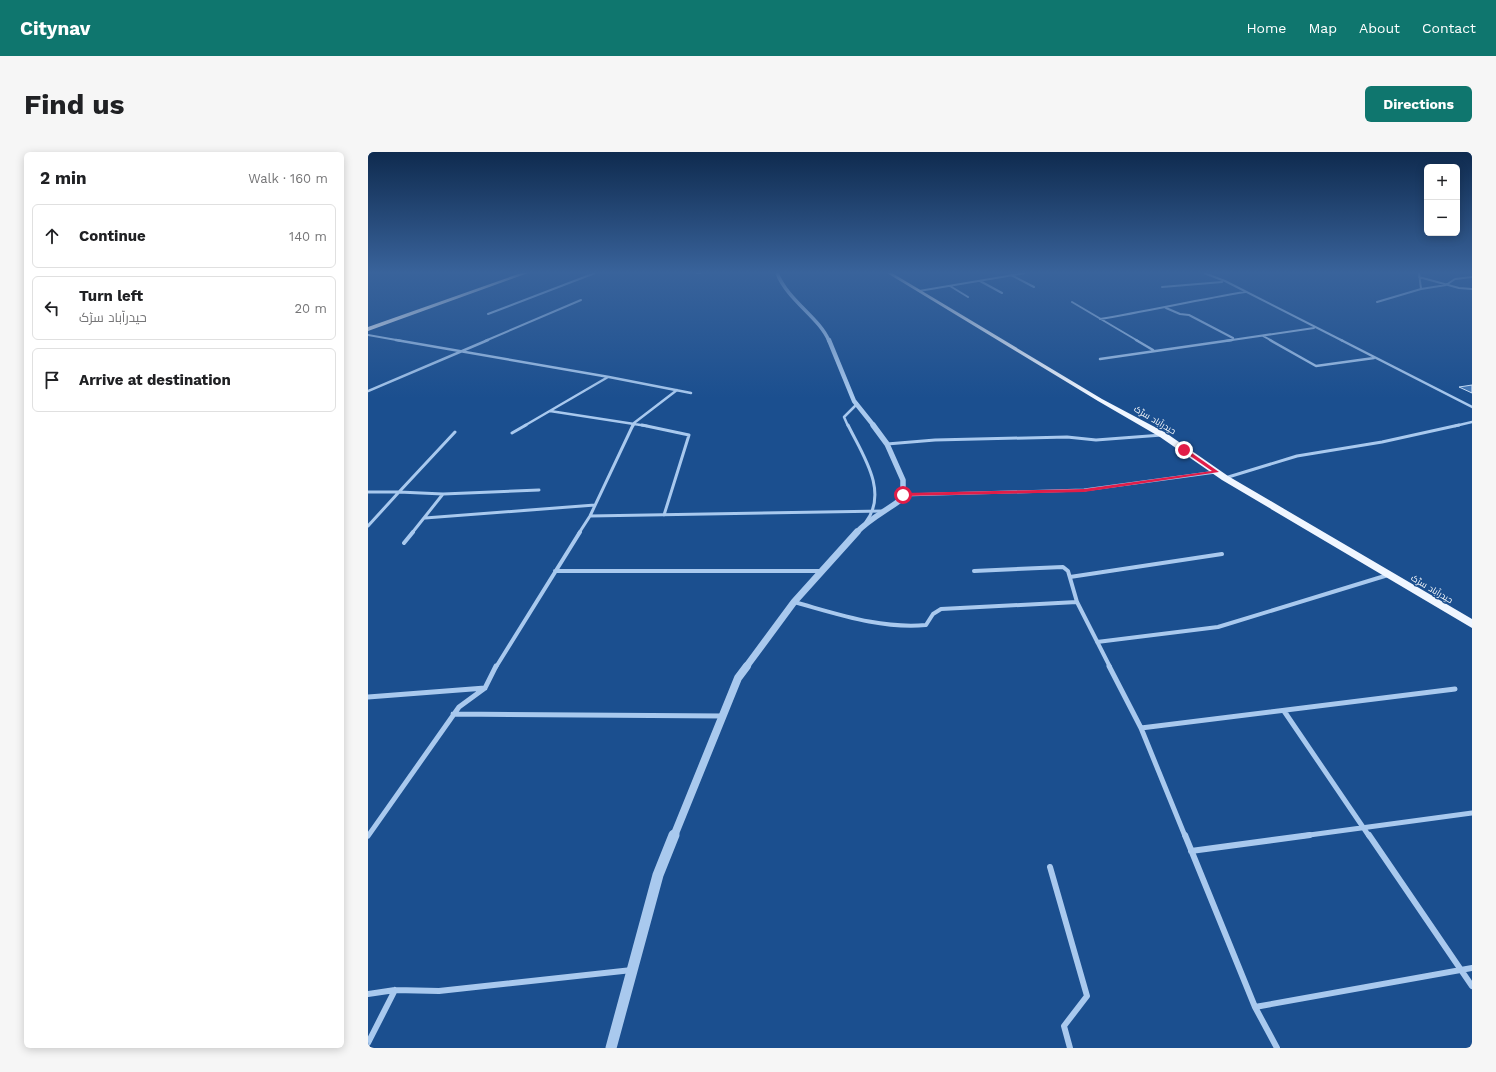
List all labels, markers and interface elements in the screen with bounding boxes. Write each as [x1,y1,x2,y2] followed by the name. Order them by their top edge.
[20,17,91,40] text: Citynav
[1246,20,1286,36] text: Home
[1308,20,1337,36] text: Map
[1359,20,1400,36] text: About
[1422,20,1476,36] text: Contact
[1365,86,1472,122] button: Directions
[24,88,124,121] text: Find us
[1424,164,1460,236] map controls
[1424,164,1460,200] button: +
[40,168,86,188] text: 2 min
[248,171,328,186] text: Walk · 160 m
[1424,200,1460,236] button: −
[41,225,63,247] icon: ahead
[79,227,146,245] text: Continue
[289,229,327,244] text: 140 m
[79,287,143,305] text: Turn left
[41,297,63,319] icon: left
[295,301,327,316] text: 20 m
[79,310,147,325] text: حیدرآباد سڑک
[41,369,63,391] icon: arrive
[79,371,231,389] text: Arrive at destination
[1132,404,1178,436] street label: حیدرآباد سڑک
[1175,441,1193,459] route end
[894,486,912,504] route start
[1409,573,1455,605] street label: حیدرآباد سڑک

